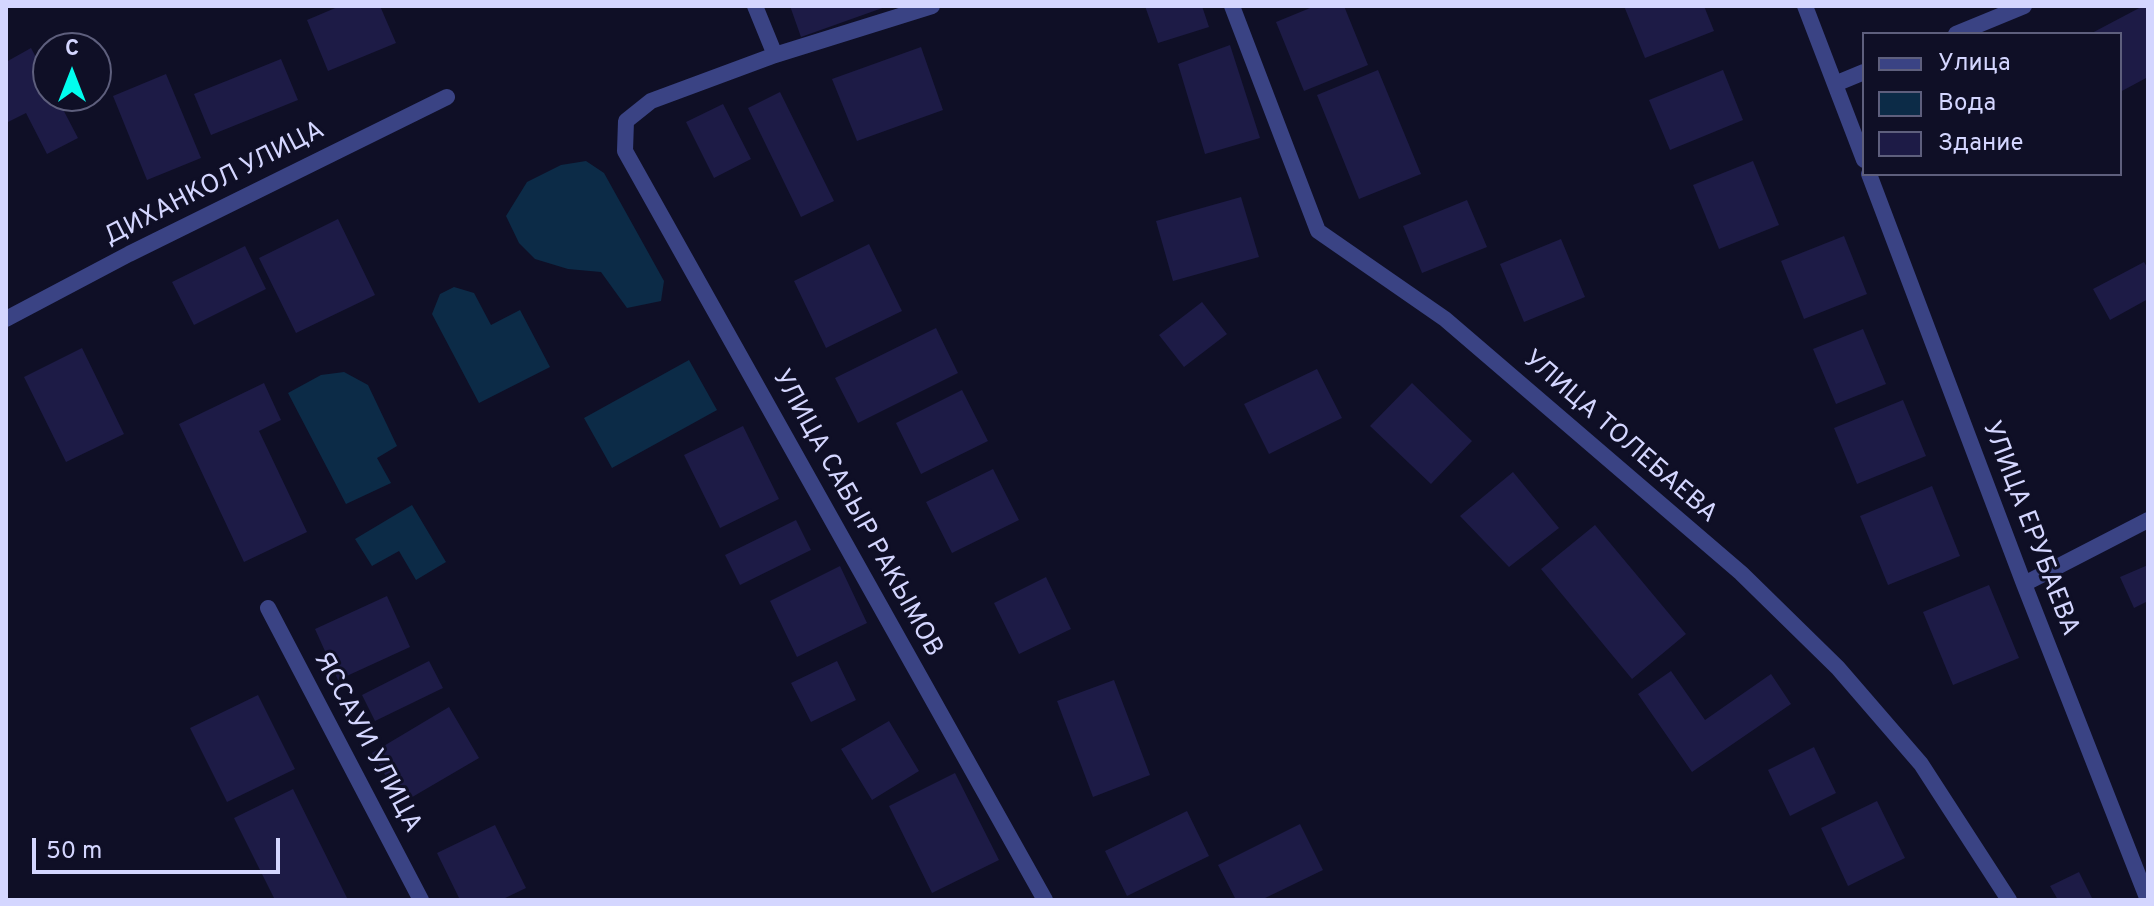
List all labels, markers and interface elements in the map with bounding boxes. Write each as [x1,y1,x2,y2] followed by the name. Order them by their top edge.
[32,32,112,112] north arrow
[1862,32,2122,176] legend
[65,36,79,63] text: С
[1938,49,2011,79] text: Улица
[1938,89,1996,119] text: Вода
[100,116,330,254] street label: ДИХАНКОЛ УЛИЦА
[1938,129,2024,159] text: Здание
[1515,345,1723,531] street label: УЛИЦА ТОЛЕБАЕВА
[764,365,948,663] street label: УЛИЦА САБЫР РАКЫМОВ
[1974,417,2084,641] street label: УЛИЦА ЕРУБАЕВА
[305,647,427,839] street label: ЯССАУИ УЛИЦА
[36,822,284,872] scale bar
[46,837,102,867] text: 50 m

